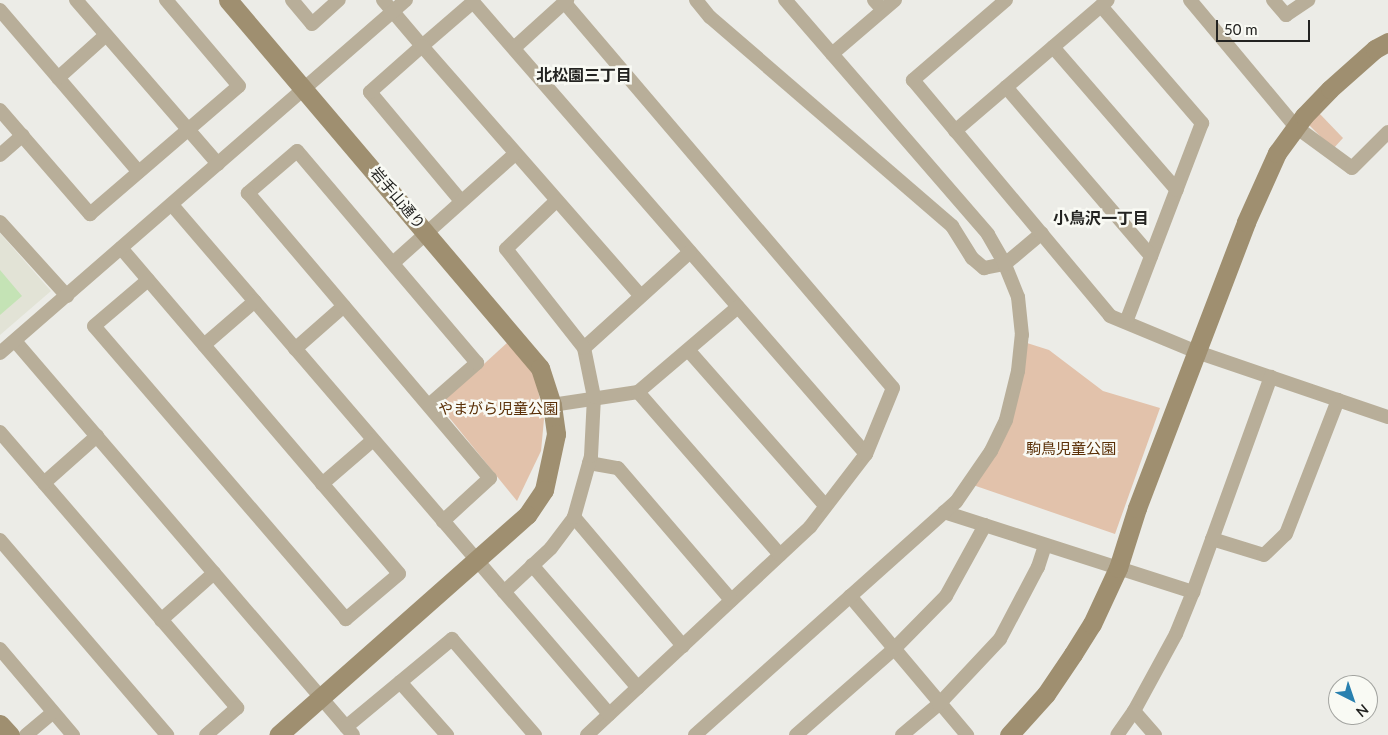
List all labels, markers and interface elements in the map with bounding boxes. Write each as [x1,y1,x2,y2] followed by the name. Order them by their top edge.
[1218,10,1312,42] scale bar
[1224,20,1258,38] text: 50 m
[536,65,632,85] district label: 北松園三丁目
[367,163,429,233] street label: 岩手山通り
[1053,208,1149,228] district label: 小鳥沢一丁目
[438,400,558,418] park label: やまがら児童公園
[1026,440,1116,458] park label: 駒鳥児童公園
[1328,675,1378,725] north arrow
[1353,701,1372,721] text: N

